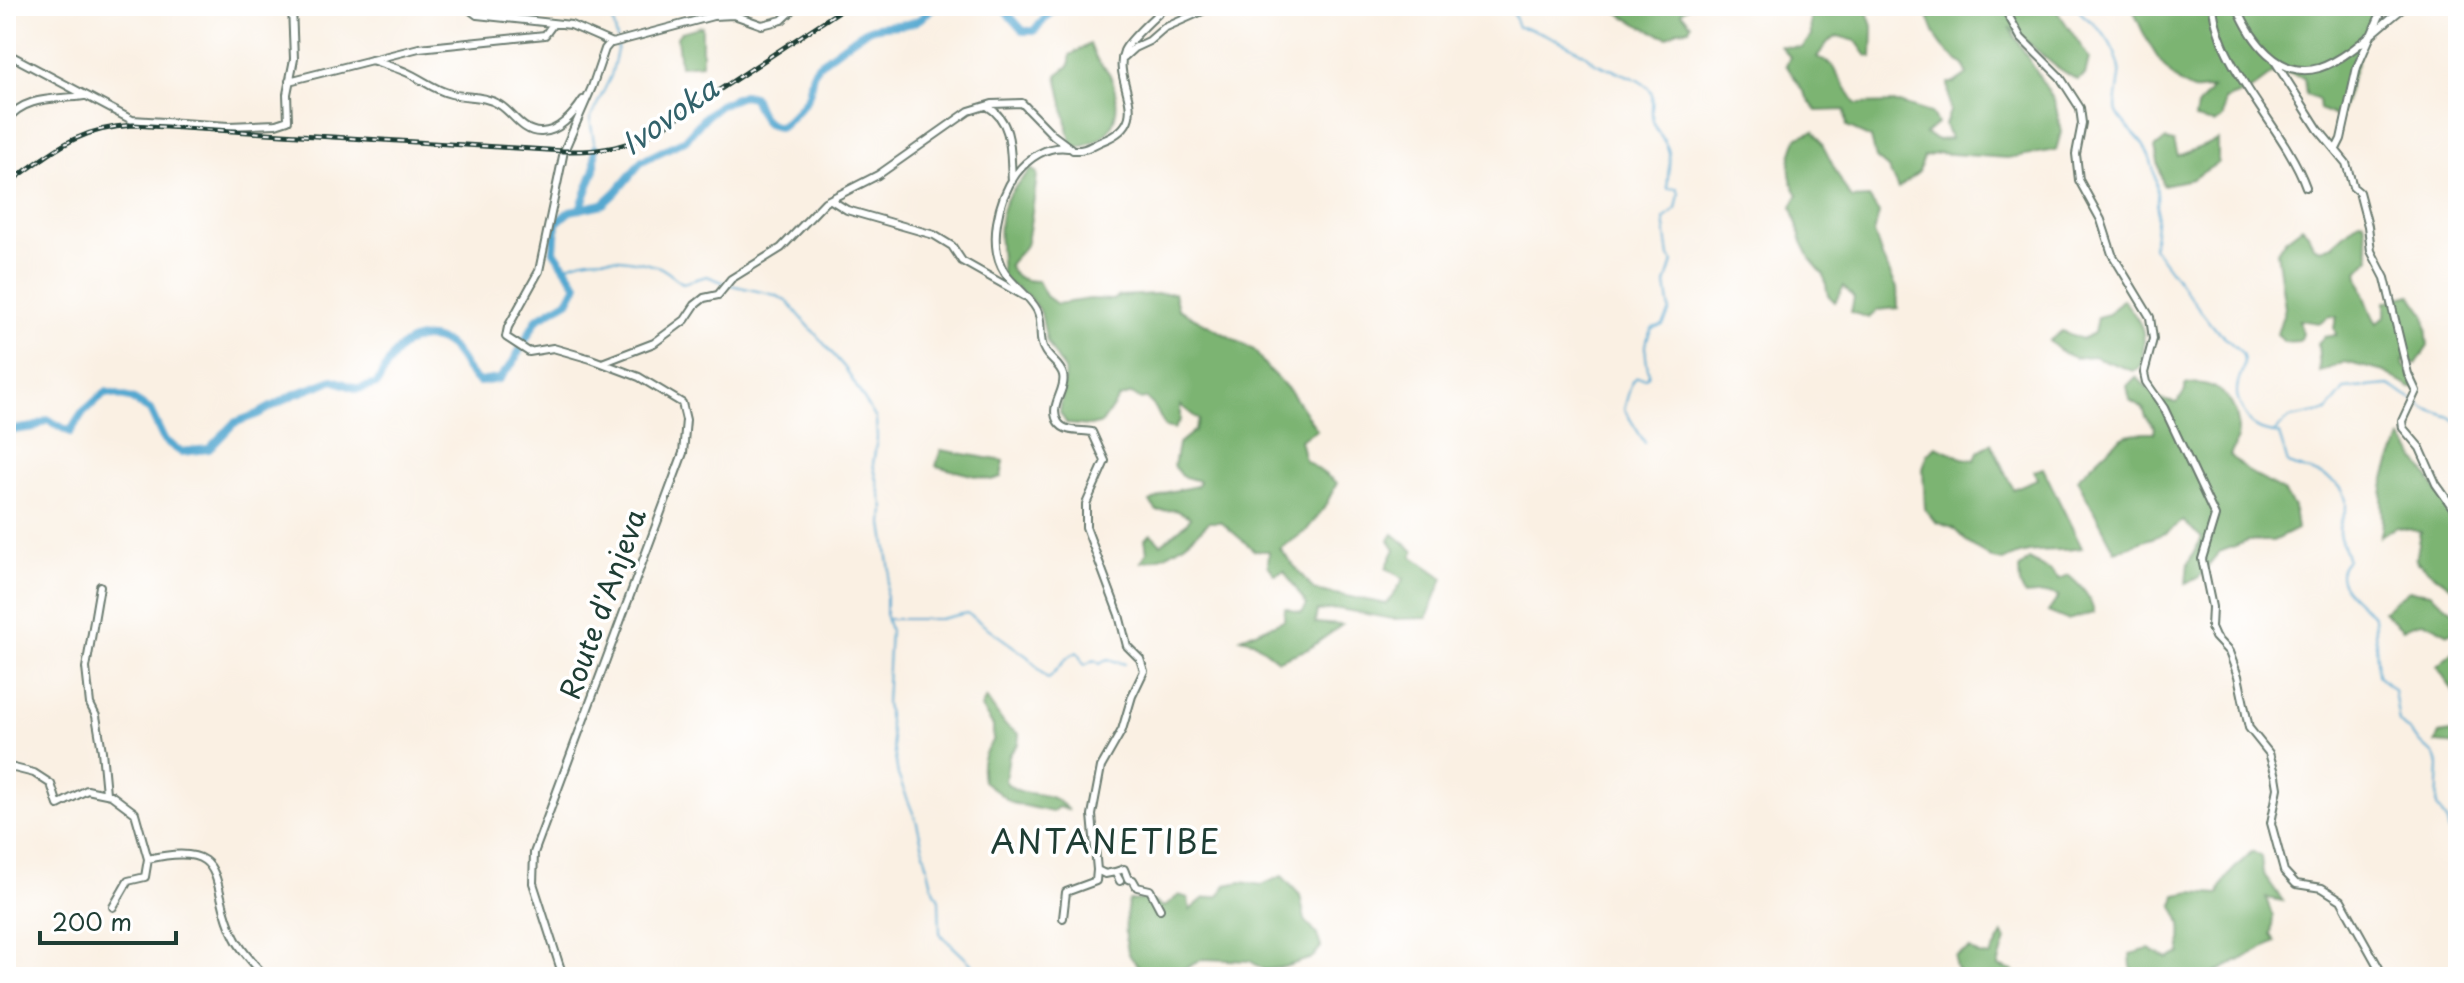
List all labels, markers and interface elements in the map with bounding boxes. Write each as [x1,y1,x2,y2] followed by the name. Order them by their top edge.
[611,64,727,165] water label: Ivovoka
[547,501,656,705] street label: Route d'Anjeva
[991,817,1221,865] district label: ANTANETIBE
[40,895,176,945] scale bar
[52,903,132,939] text: 200 m

